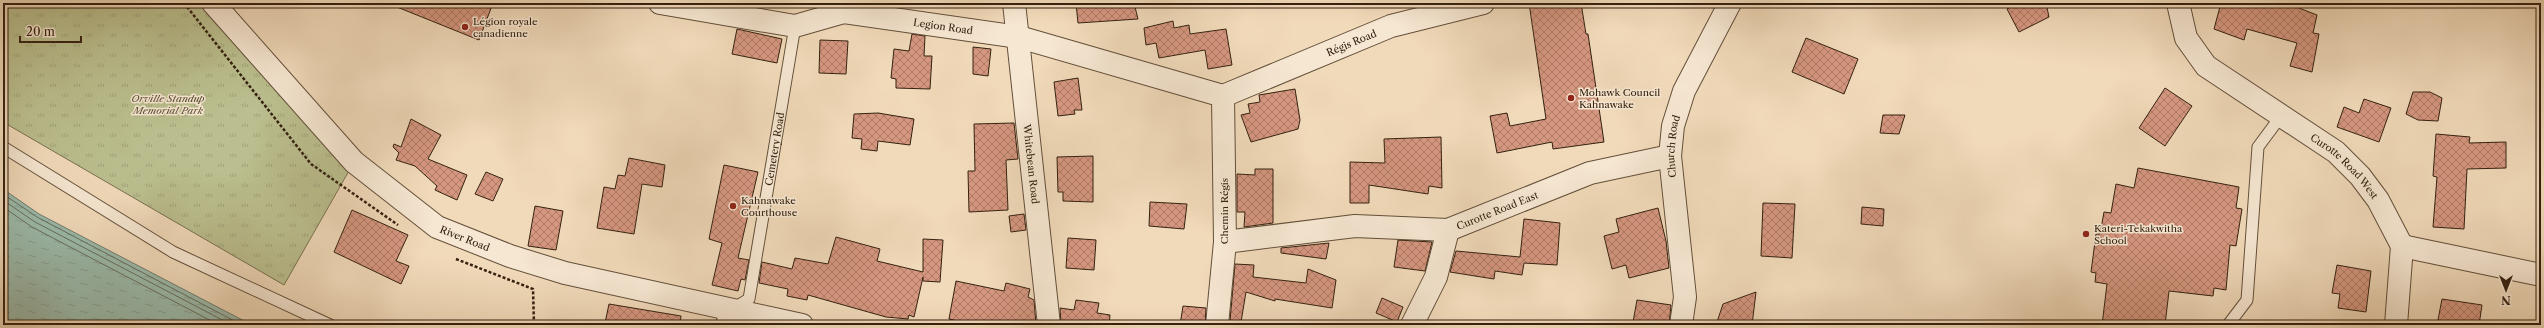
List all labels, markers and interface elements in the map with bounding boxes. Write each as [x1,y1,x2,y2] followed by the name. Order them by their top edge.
[473,15,538,40] place label: Légion royale canadienne
[912,16,974,37] street label: Legion Road
[20,18,81,44] scale bar
[460,22,470,32] marker: Légion royale canadienne
[26,24,55,39] text: 20 m
[1325,27,1378,59] street label: Régis Road
[1579,86,1660,111] place label: Mohawk Council Kahnawake
[131,92,205,117] park label: Orville Standup Memorial Park
[1566,93,1576,103] marker: Mohawk Council Kahnawake
[762,111,787,187] street label: Cemetery Road
[1664,113,1683,178] street label: Church Road
[1020,122,1042,205] street label: Whitebean Road
[2308,131,2381,202] street label: Curotte Road West
[1218,178,1231,244] street label: Chemin Régis
[1455,188,1541,233] street label: Curotte Road East
[741,194,798,219] place label: Kahnawake Courthouse
[728,201,738,211] marker: Kahnawake Courthouse
[2094,222,2183,247] place label: Kateri-Tekakwitha School
[438,223,492,254] street label: River Road
[2081,229,2091,239] marker: Kateri-Tekakwitha School
[2486,270,2526,310] north arrow
[2501,293,2511,307] text: N

